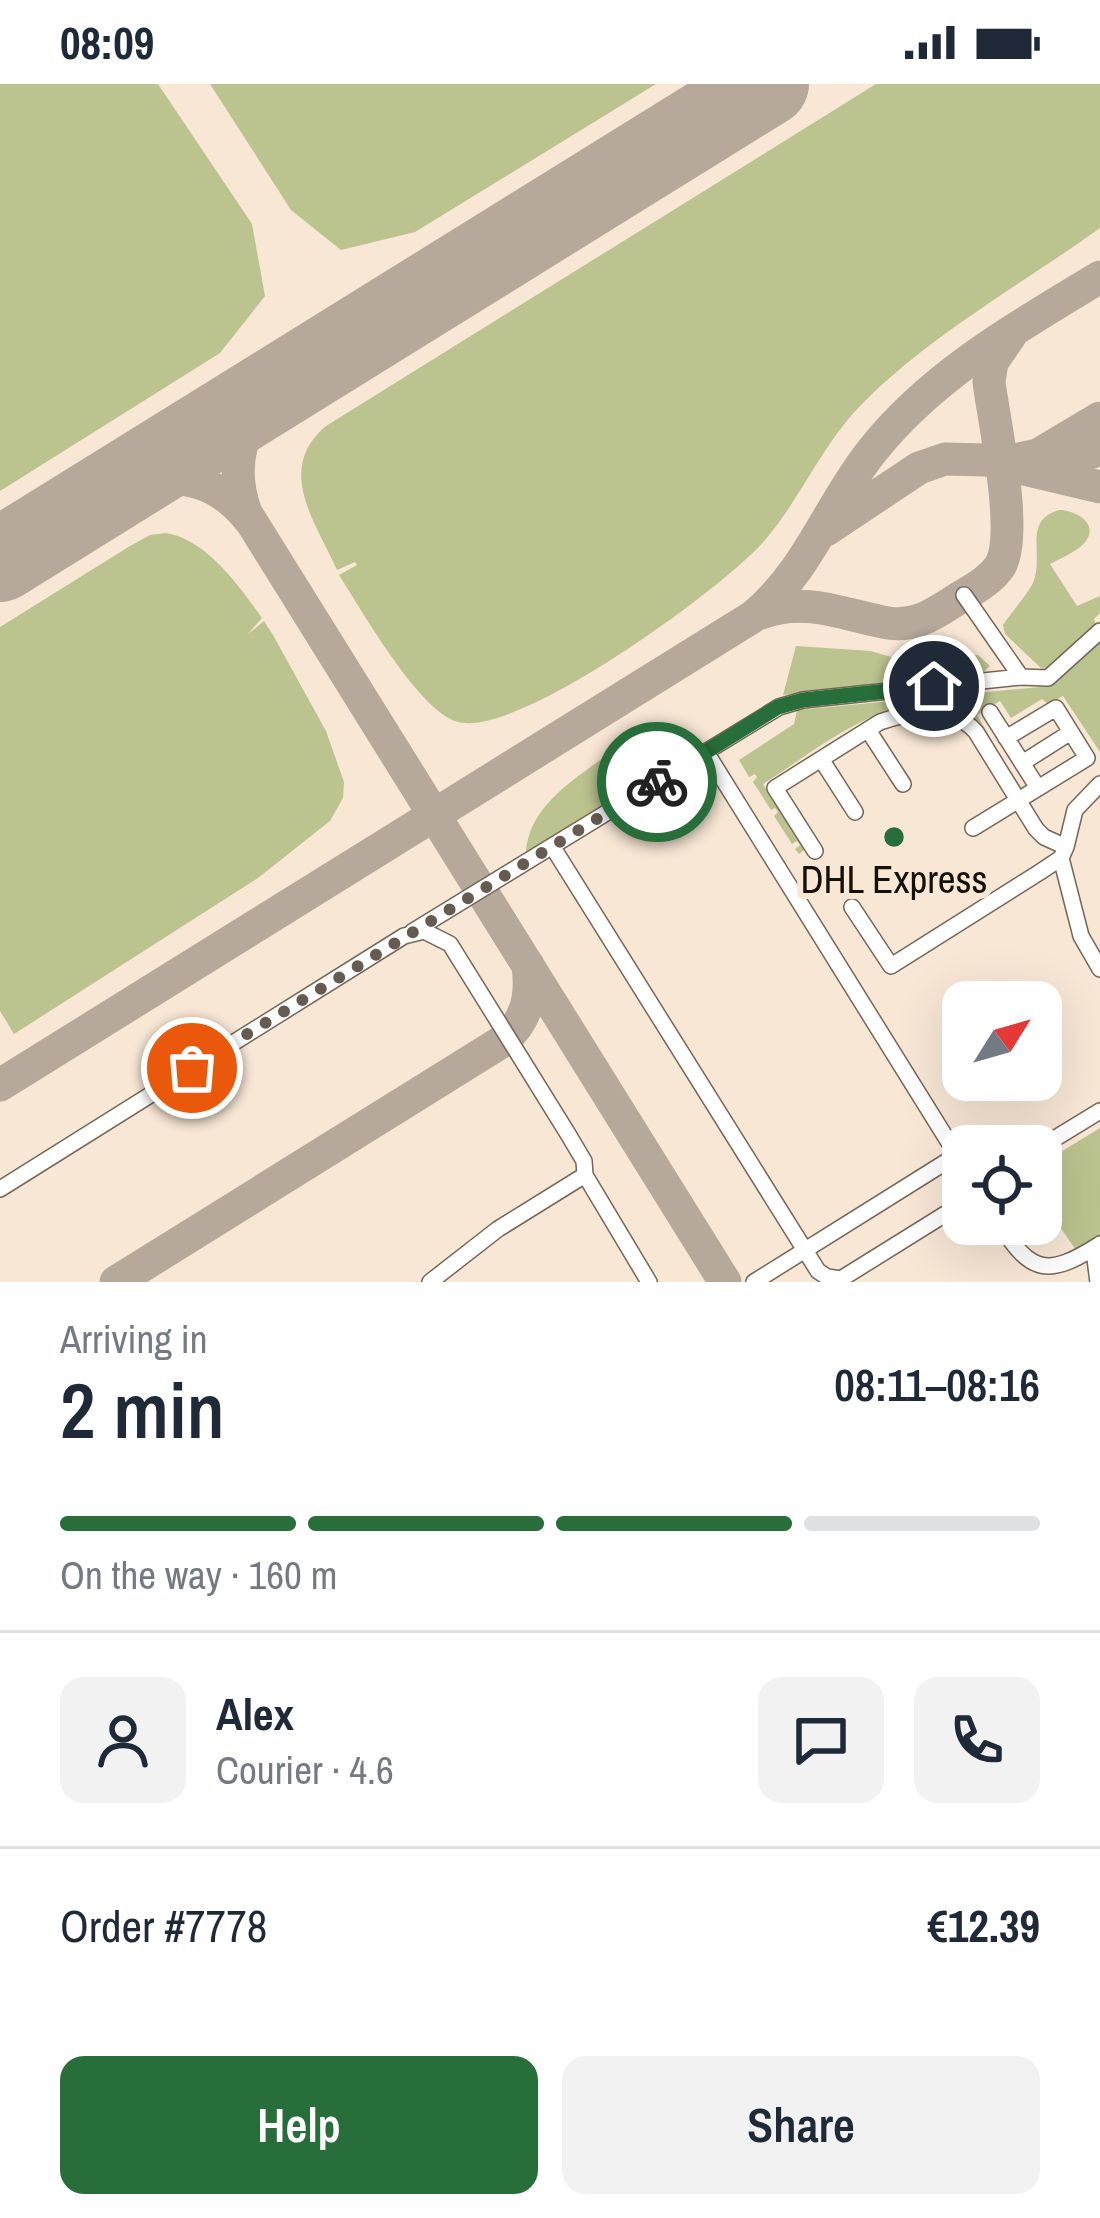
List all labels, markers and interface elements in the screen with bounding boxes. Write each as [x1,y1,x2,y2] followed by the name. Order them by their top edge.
[60,12,154,73] text: 08:09
[883,635,985,737] pin
[901,653,967,719] icon: home
[597,722,717,842] courier
[624,749,690,815] icon: bike
[881,824,907,850] marker: DHL Express
[800,853,988,905] place label: DHL Express
[942,981,1062,1101] north arrow
[942,981,1062,1245] map controls
[141,1017,243,1119] pin
[159,1035,225,1101] icon: bag
[942,1125,1062,1245] button: locate
[60,1313,208,1365] text: Arriving in
[834,1354,1040,1415] text: 08:11–08:16
[60,1357,225,1462] text: 2 min
[60,1549,337,1601] text: On the way · 160 m
[60,1677,186,1803] button: person
[758,1677,884,1803] button: chat
[914,1677,1040,1803] button: phone
[216,1683,294,1744] text: Alex
[216,1744,394,1796] text: Courier · 4.6
[60,1895,267,1956] text: Order #7778
[927,1895,1040,1956] text: €12.39
[60,2056,538,2194] button: Help
[562,2056,1040,2194] button: Share

